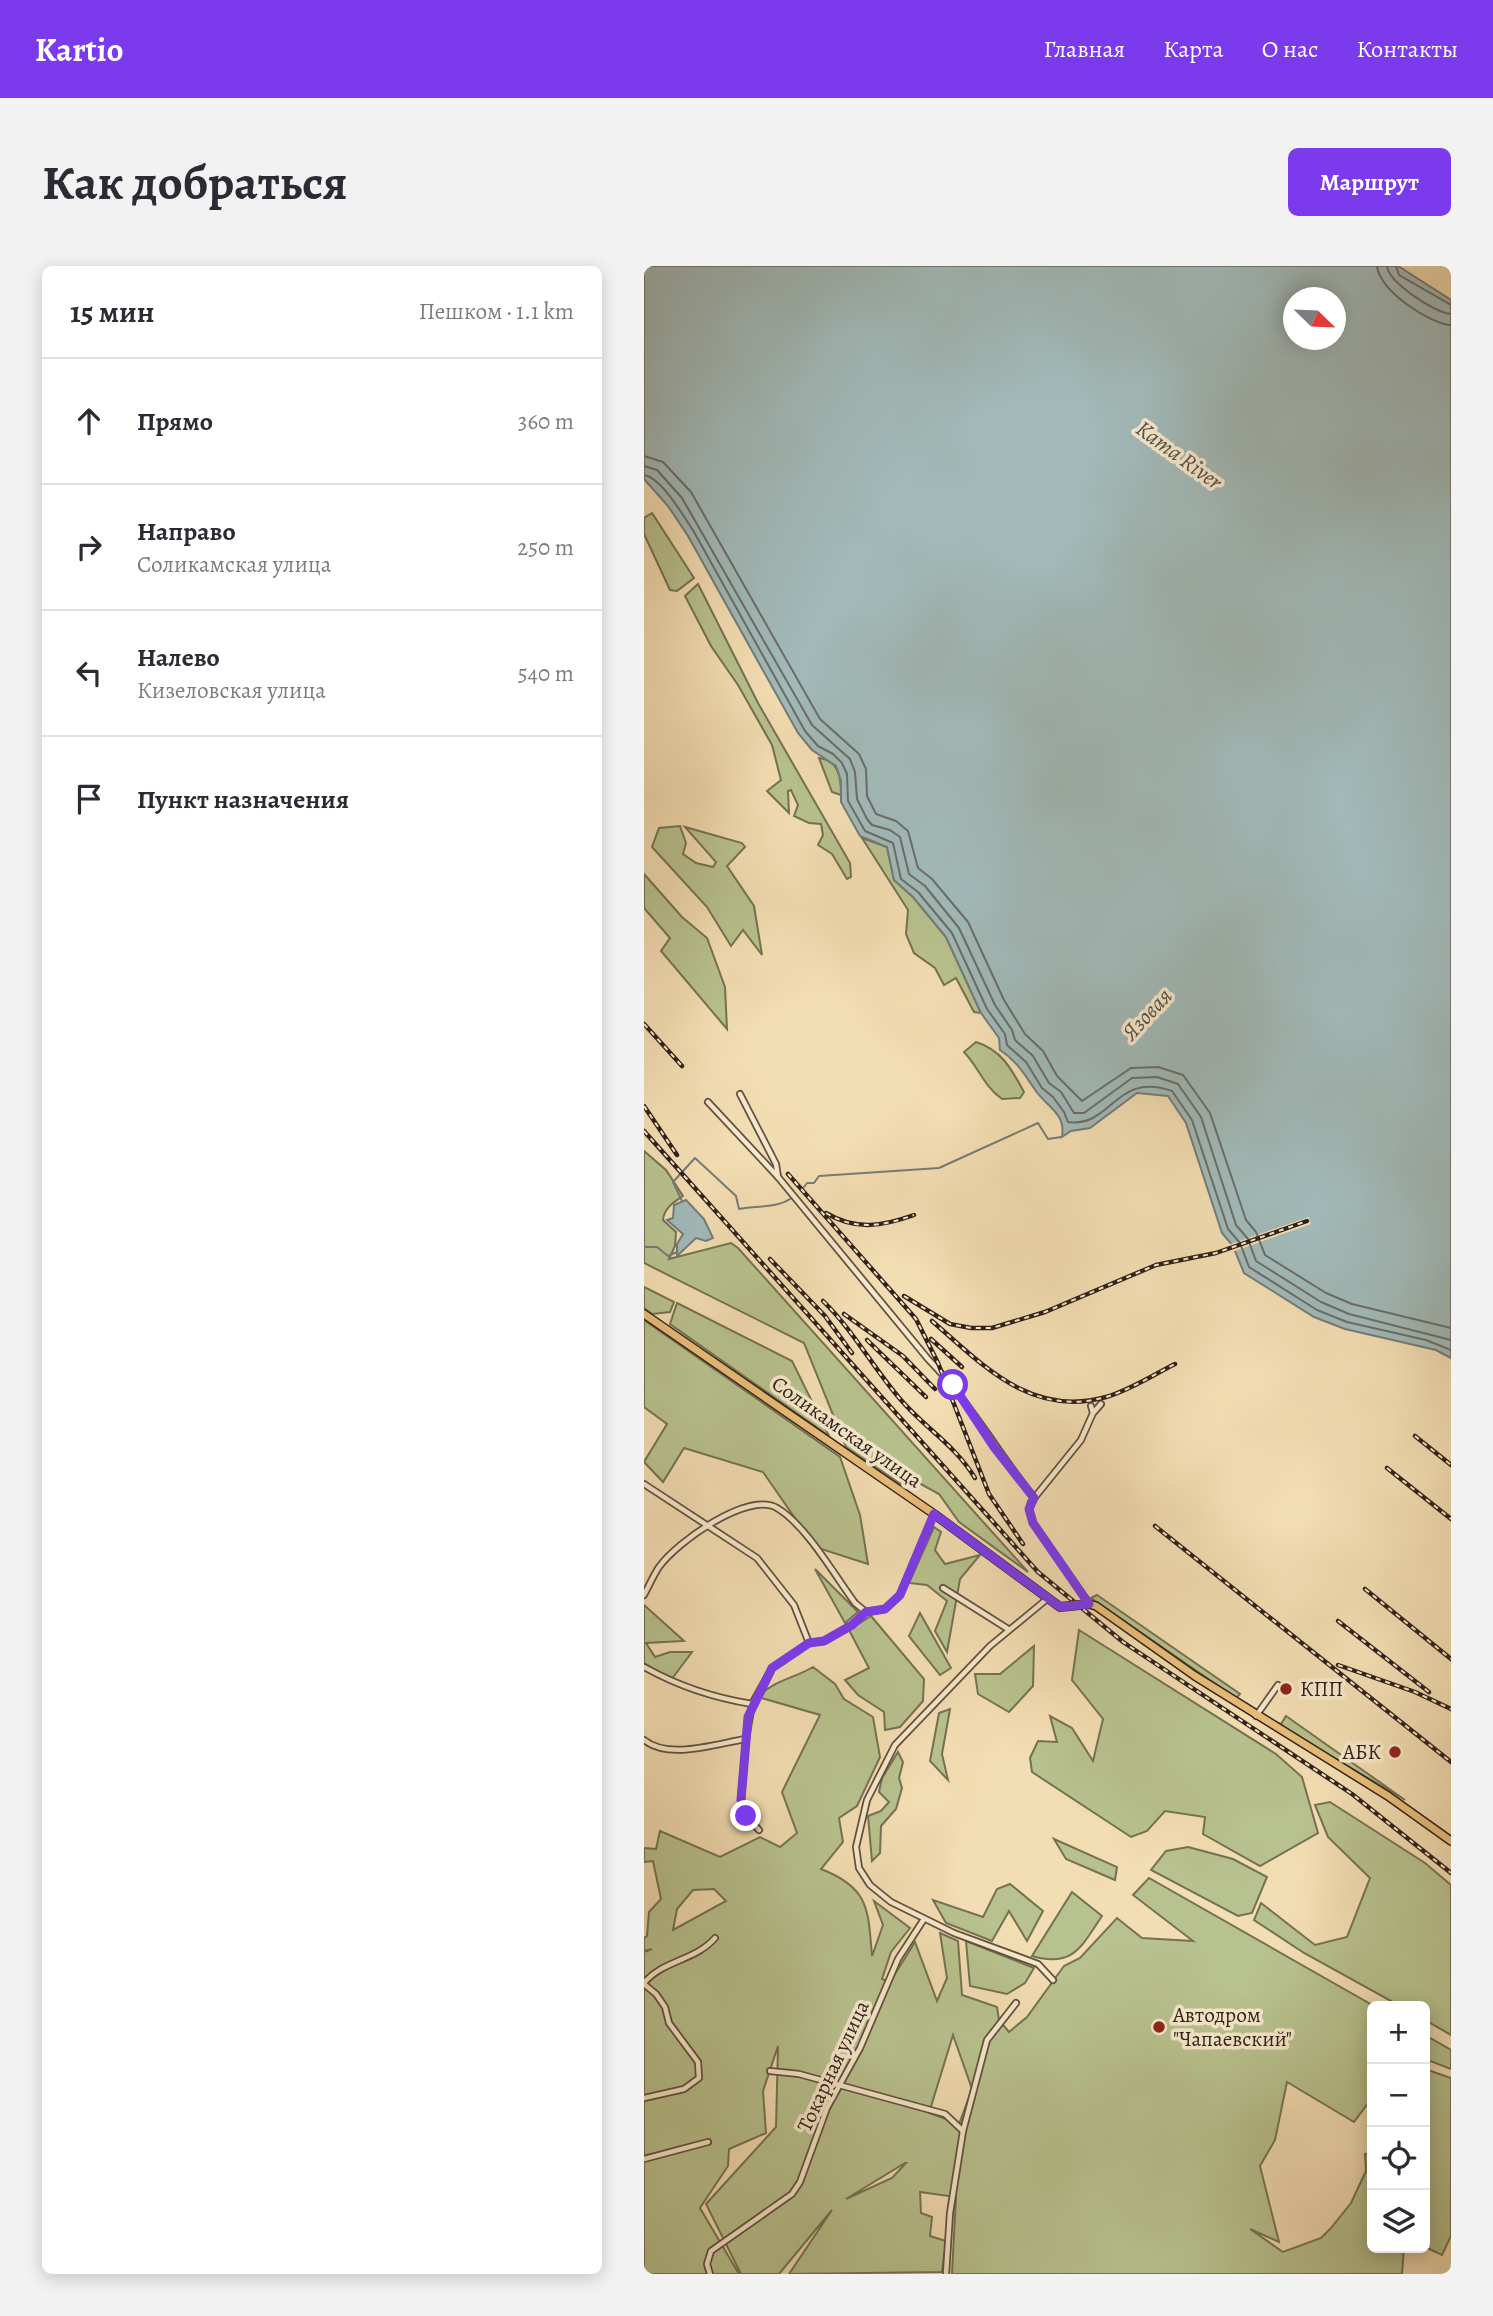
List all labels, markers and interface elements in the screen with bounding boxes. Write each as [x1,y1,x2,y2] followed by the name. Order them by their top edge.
[35,27,123,72] text: Kartio
[1044,33,1125,65] text: Главная
[1163,33,1224,65] text: Карта
[1262,33,1318,65] text: О нас
[1356,33,1458,65] text: Контакты
[1288,148,1451,216] button: Маршрут
[42,149,348,216] text: Как добраться
[1283,287,1346,350] north arrow
[70,292,155,332] text: 15 мин
[419,296,574,327] text: Пешком · 1.1 km
[70,402,108,440] icon: ahead
[137,404,213,439] text: Прямо
[518,406,574,437] text: 360 m
[1129,413,1229,498] water label: Kama River
[137,514,236,549] text: Направо
[70,528,108,566] icon: right
[517,532,574,563] text: 250 m
[137,549,331,580] text: Соликамская улица
[137,640,220,675] text: Налево
[70,654,108,692] icon: left
[518,658,574,689] text: 540 m
[137,675,326,706] text: Кизеловская улица
[70,780,108,818] icon: arrive
[137,782,349,817] text: Пункт назначения
[1114,981,1179,1048] water label: Язовая
[937,1369,968,1400] route start
[766,1370,928,1495] street label: Соликамская улица
[1300,1675,1343,1703] place label: КПП
[1278,1681,1294,1697] marker: КПП
[1342,1738,1382,1766] place label: АБК
[1387,1744,1403,1760] marker: АБК
[730,1800,761,1831] route end
[790,1996,876,2136] street label: Токарная улица
[1172,2001,1292,2053] place label: Автодром "Чапаевский"
[1367,2001,1430,2253] map controls
[1367,2001,1430,2064] button: +
[1151,2019,1167,2035] marker: Автодром "Чапаевский"
[1367,2064,1430,2127] button: −
[1367,2127,1430,2190] button: locate
[1367,2190,1430,2253] button: layers

